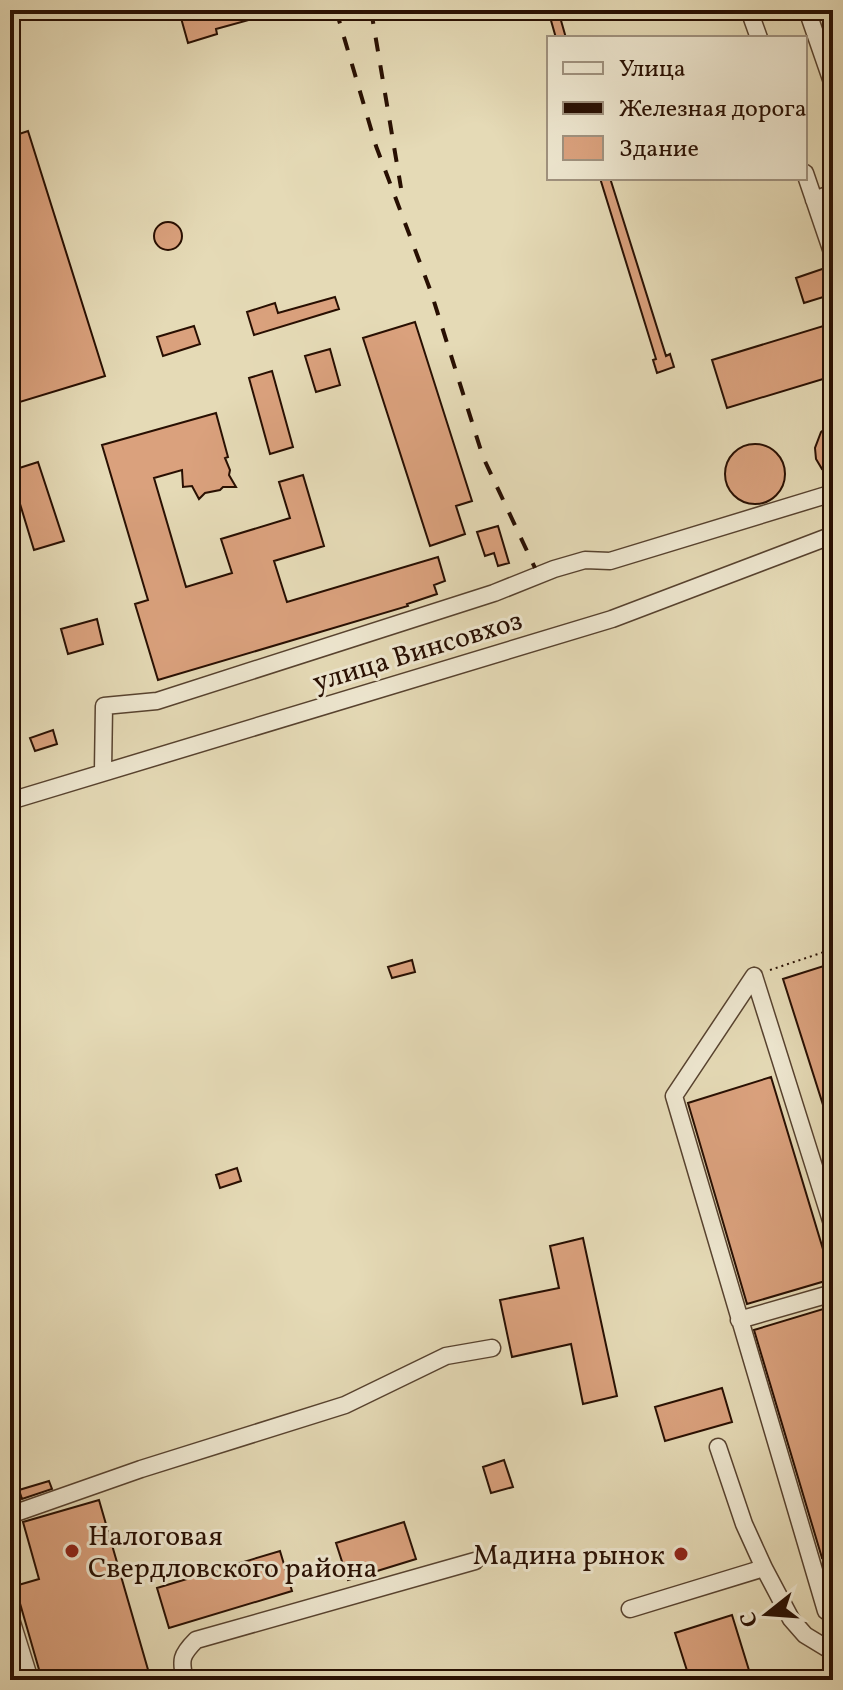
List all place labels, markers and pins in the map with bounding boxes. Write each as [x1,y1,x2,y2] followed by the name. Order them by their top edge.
[88,1518,377,1589] place label: Налоговая Свердловского района
[473,1537,665,1576] place label: Мадина рынок
[63,1542,81,1560] marker: Налоговая Свердловского района
[672,1545,690,1563] marker: Мадина рынок

